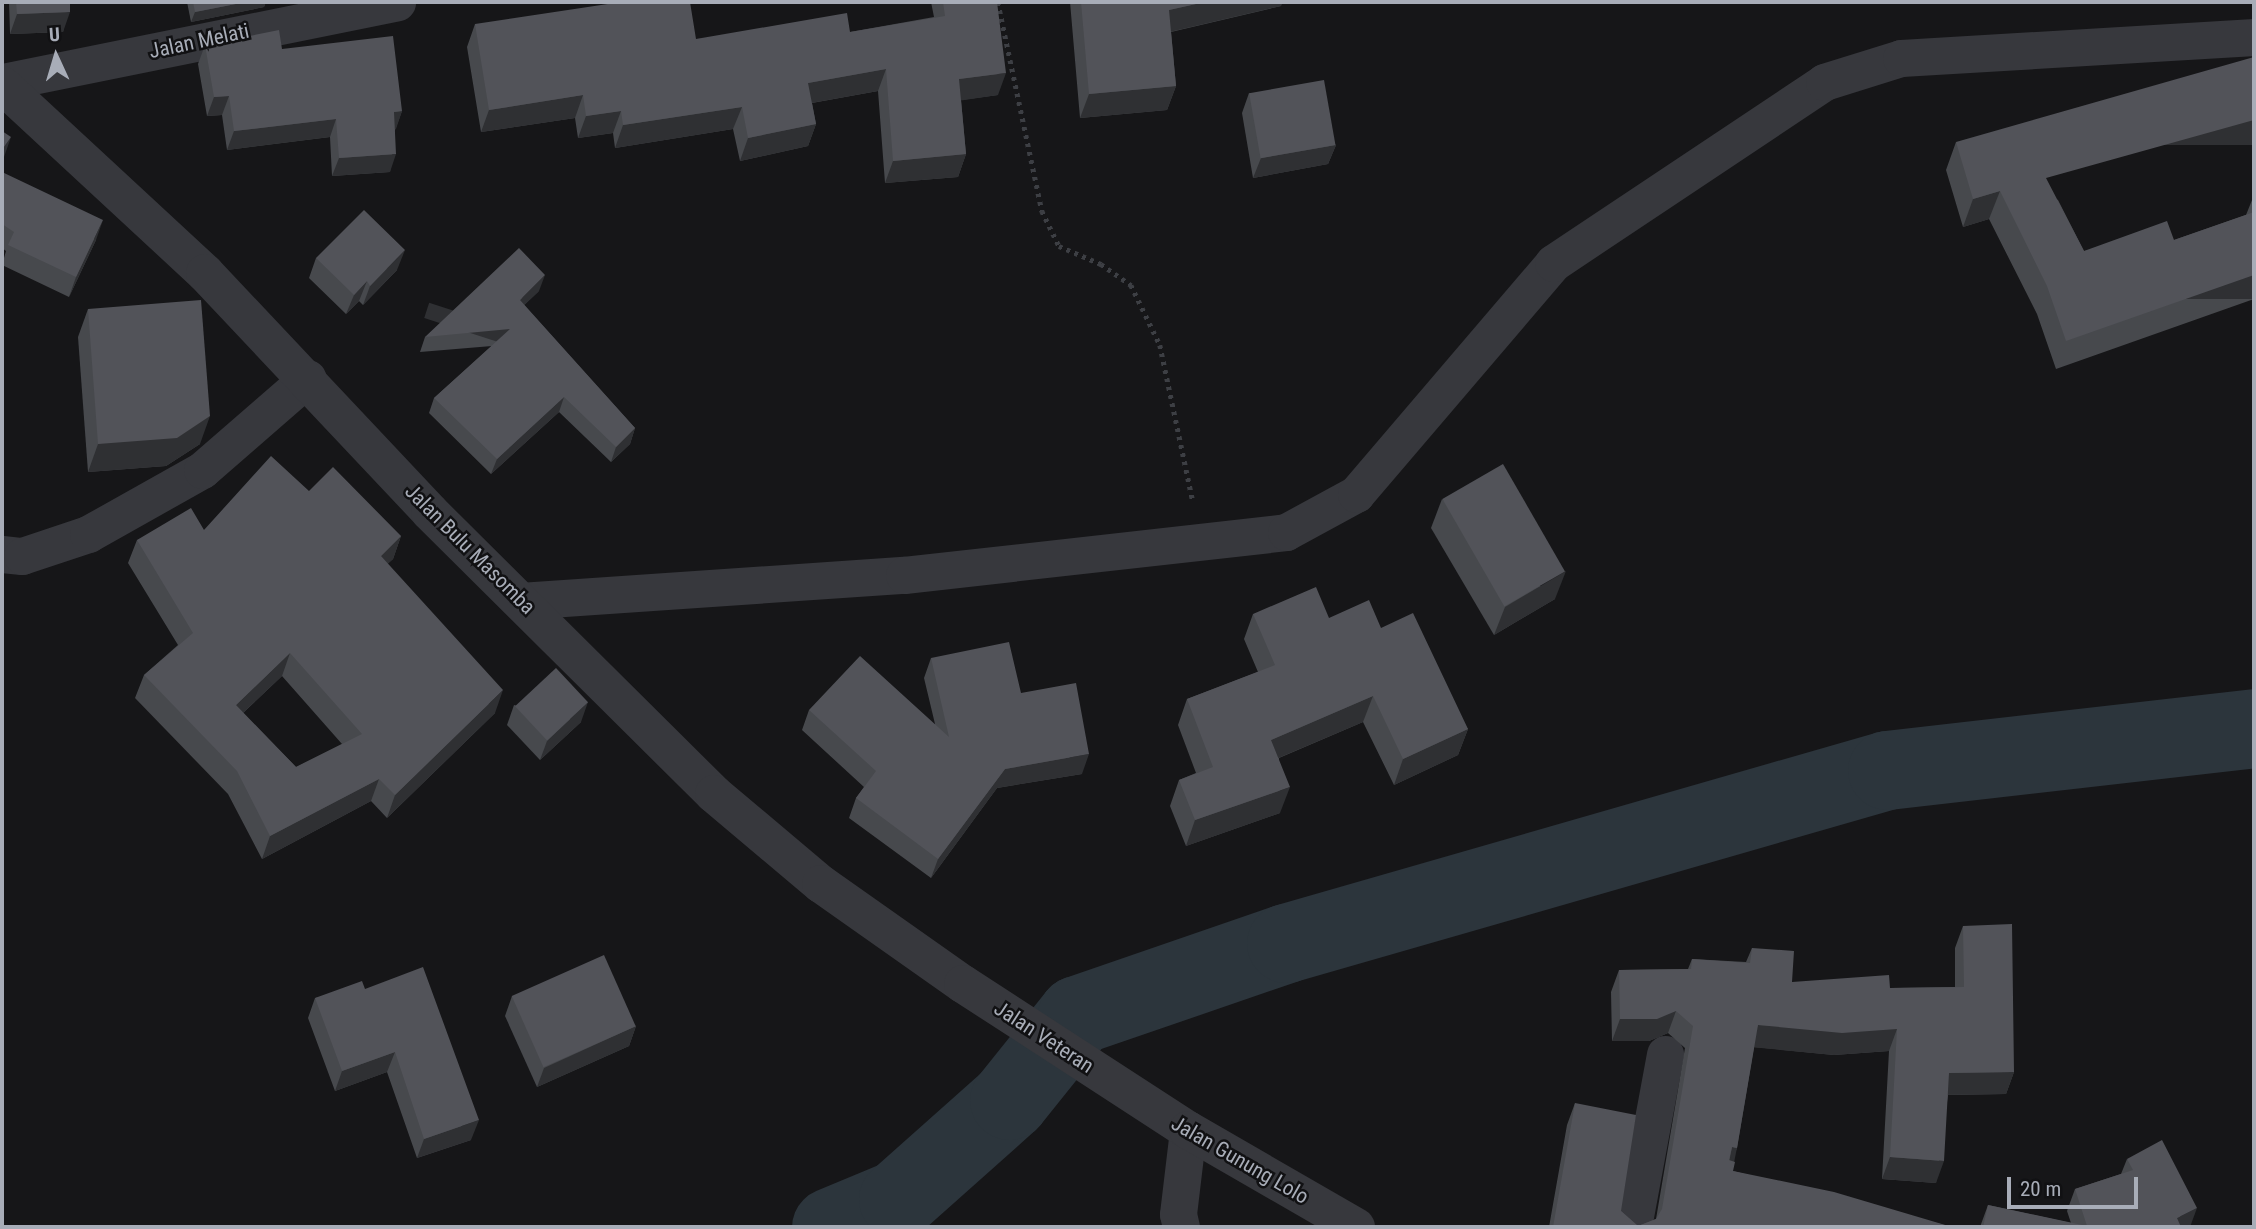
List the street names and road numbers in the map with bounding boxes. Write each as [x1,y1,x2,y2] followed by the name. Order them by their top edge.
[147,18,251,64] street label: Jalan Melati
[400,479,540,619] street label: Jalan Bulu Masomba
[990,996,1098,1078] street label: Jalan Veteran
[1167,1111,1313,1209] street label: Jalan Gunung Lolo

